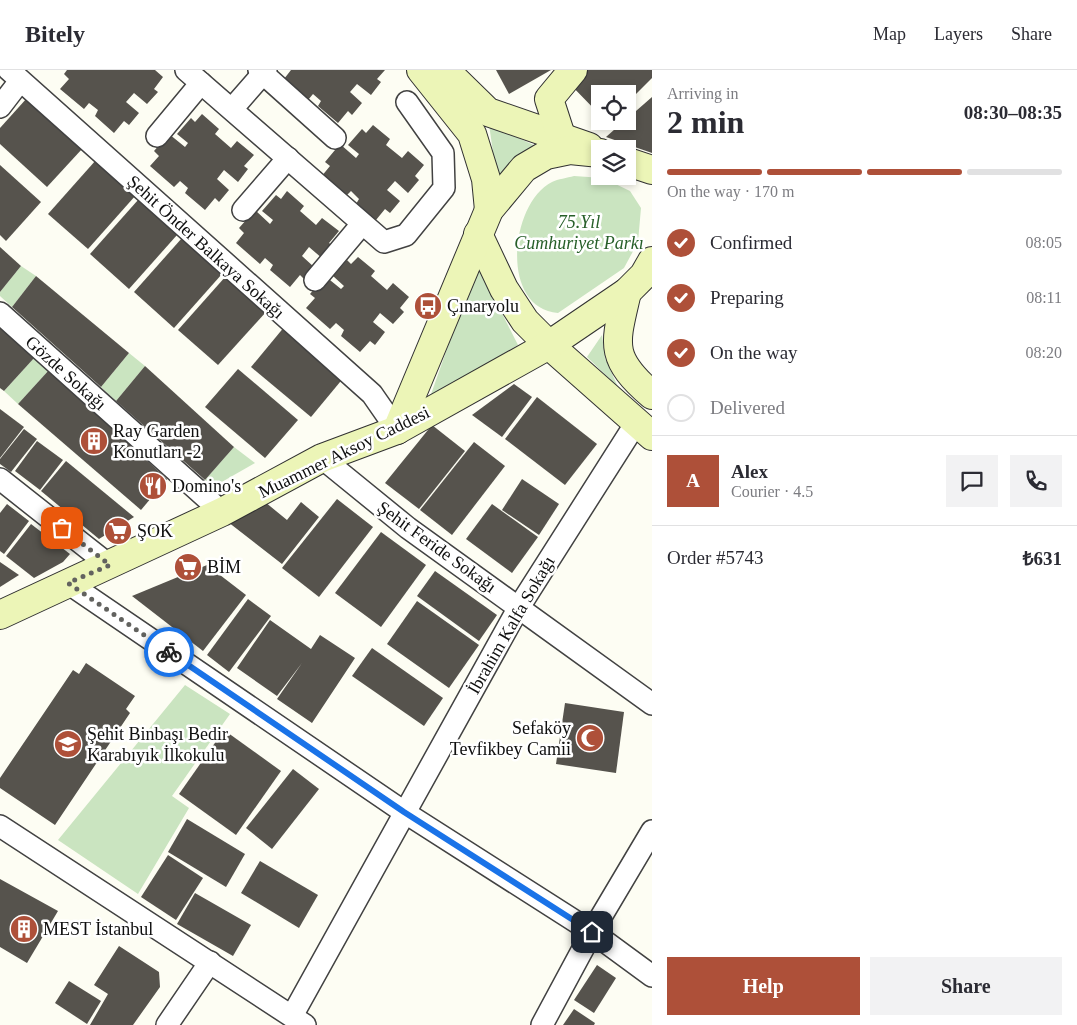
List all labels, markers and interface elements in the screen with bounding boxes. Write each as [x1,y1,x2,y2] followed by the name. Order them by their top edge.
[25,21,85,47] text: Bitely
[873,24,906,44] text: Map
[934,24,983,44] text: Layers
[1011,24,1052,44] text: Share
[591,85,636,185] map controls
[591,85,636,130] button: locate
[667,85,739,102] text: Arriving in
[964,102,1062,123] text: 08:30–08:35
[667,104,744,140] text: 2 min
[591,140,636,185] button: layers
[123,171,289,323] street label: Şehit Önder Balkaya Sokağı
[667,183,795,200] text: On the way · 170 m
[514,212,644,253] park label: 75.Yıl Cumhuriyet Parkı
[667,229,695,257] icon: check
[710,232,792,253] text: Confirmed
[1026,234,1062,251] text: 08:05
[667,284,695,312] icon: check
[710,287,784,308] text: Preparing
[1026,289,1062,306] text: 08:11
[413,291,443,321] bus stop icon: Çınaryolu
[447,296,519,316] place label: Çınaryolu
[22,332,110,414] street label: Gözde Sokağı
[667,339,695,367] icon: check
[710,342,798,363] text: On the way
[1026,344,1062,361] text: 08:20
[710,397,785,418] text: Delivered
[255,402,433,502] street label: Muammer Aksoy Caddesi
[113,421,201,462] place label: Ray Garden Konutları -2
[79,426,109,456] building icon: Ray Garden Konutları -2
[946,455,998,507] button: chat
[1010,455,1062,507] button: phone
[731,461,768,482] text: Alex
[686,470,700,491] text: A
[138,471,168,501] restaurant icon: Domino's
[172,476,241,496] place label: Domino's
[731,483,813,500] text: Courier · 4.5
[374,497,500,597] street label: Şehit Feride Sokağı
[41,507,83,549] pin
[48,514,76,542] icon: bag
[103,516,133,546] supermarket icon: ŞOK
[137,521,173,541] place label: ŞOK
[667,547,764,568] text: Order #5743
[1023,548,1062,569] text: ₺631
[173,552,203,582] supermarket icon: BİM
[463,552,559,698] street label: İbrahim Kalfa Sokağı
[207,557,241,577] place label: BİM
[144,627,194,677] courier
[155,638,183,666] icon: bike
[450,718,571,759] place label: Sefaköy Tevfikbey Camii
[575,723,605,753] mosque icon: Sefaköy Tevfikbey Camii
[87,724,228,765] place label: Şehit Binbaşı Bedir Karabıyık İlkokulu
[53,729,83,759] school or university icon: Şehit Binbaşı Bedir Karabıyık İlkokulu
[571,911,613,953] pin
[9,914,39,944] building icon: MEST İstanbul
[578,918,606,946] icon: home
[43,919,153,939] place label: MEST İstanbul
[667,957,860,1015] button: Help
[870,957,1062,1015] button: Share

